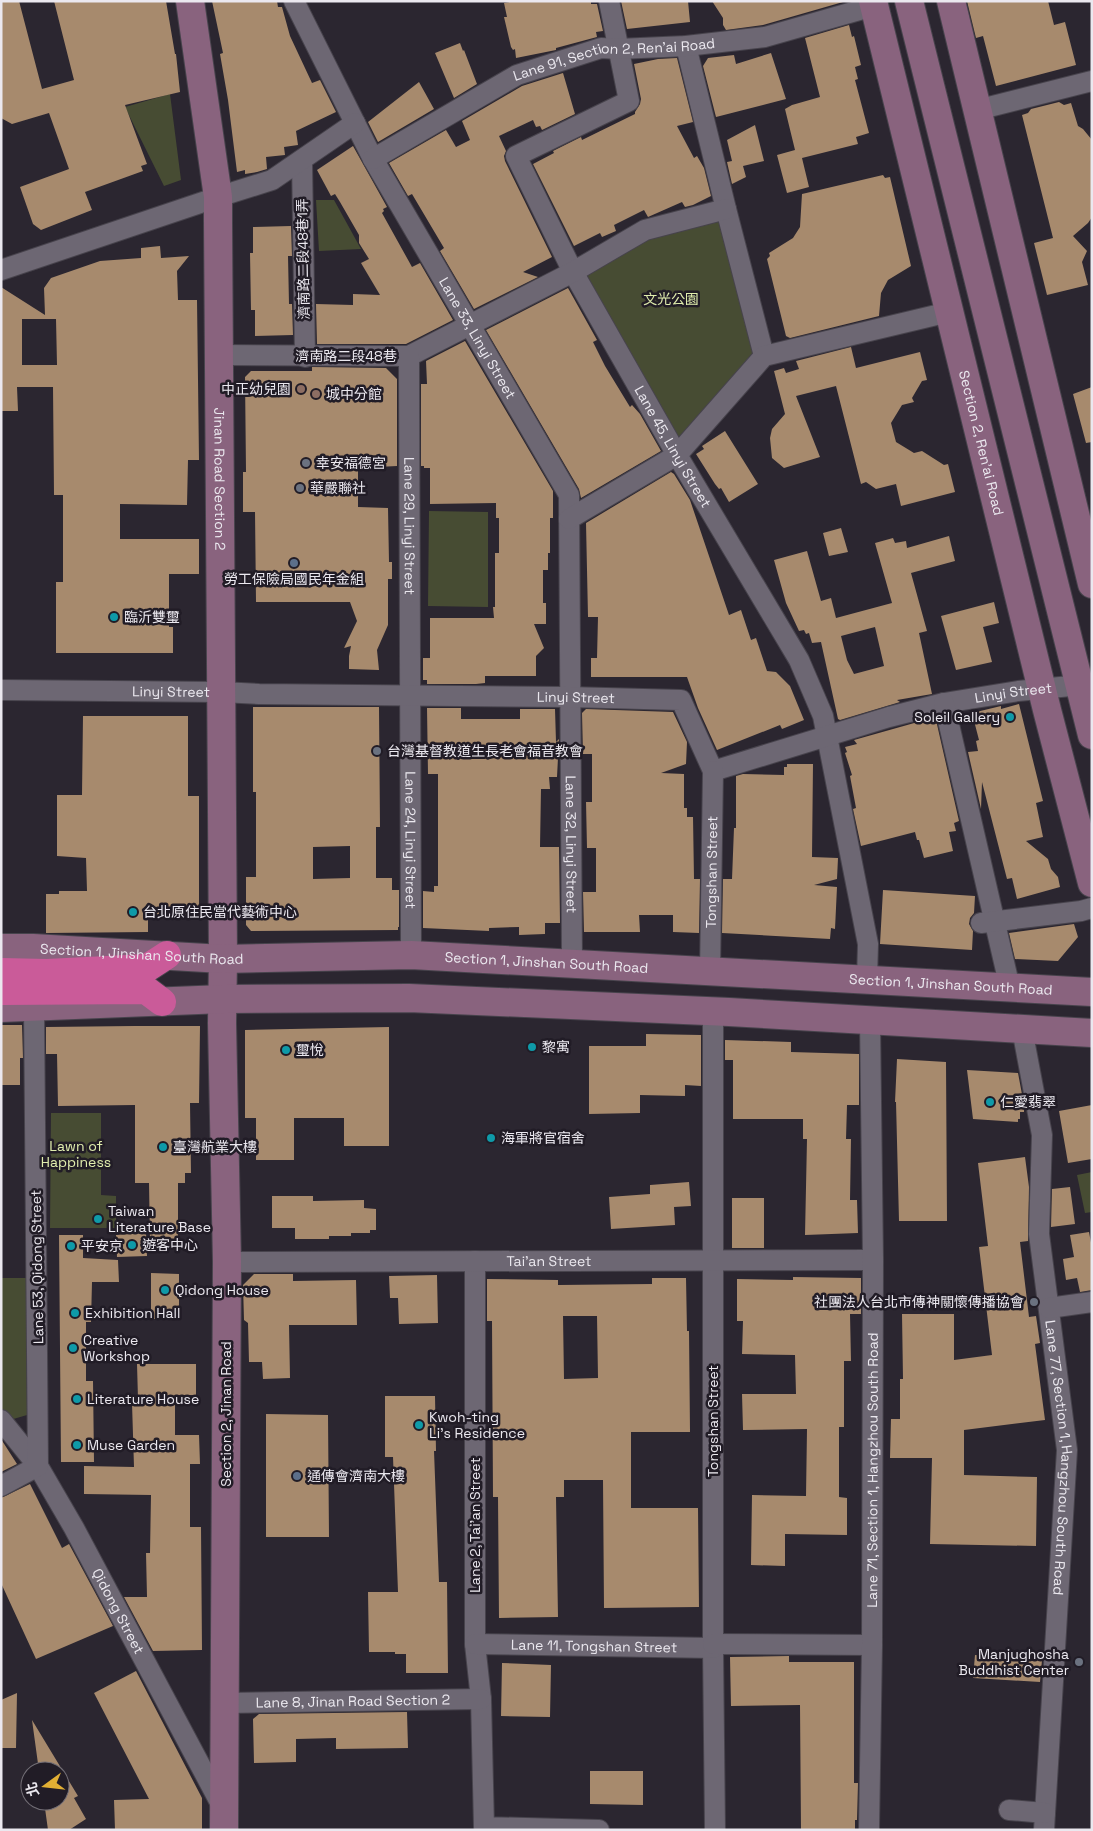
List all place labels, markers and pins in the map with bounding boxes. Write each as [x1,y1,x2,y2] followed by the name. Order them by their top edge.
[221,380,291,398] place label: 中正幼兒園
[295,383,307,395] marker: 中正幼兒園
[326,385,382,403] place label: 城中分館
[310,388,322,400] marker: 城中分館
[316,454,386,472] place label: 幸安福德宮
[300,457,312,469] marker: 幸安福德宮
[310,479,366,497] place label: 華嚴聯社
[294,482,306,494] marker: 華嚴聯社
[288,557,300,569] marker: 勞工保險局國民年金組
[224,570,364,588] place label: 勞工保險局國民年金組
[124,608,180,626] place label: 臨沂雙璽
[108,611,120,623] marker: 臨沂雙璽
[914,708,1000,726] place label: Soleil Gallery
[1004,711,1016,723] marker: Soleil Gallery
[387,742,583,760] place label: 台灣基督教道生長老會福音教會
[371,745,383,757] marker: 台灣基督教道生長老會福音教會
[143,903,297,921] place label: 台北原住民當代藝術中心
[127,906,139,918] marker: 台北原住民當代藝術中心
[542,1038,570,1056] place label: 黎寓
[296,1041,324,1059] place label: 璽悅
[526,1041,538,1053] marker: 黎寓
[280,1044,292,1056] marker: 璽悅
[1000,1093,1056,1111] place label: 仁愛翡翠
[984,1096,996,1108] marker: 仁愛翡翠
[501,1129,585,1147] place label: 海軍將官宿舍
[485,1132,497,1144] marker: 海軍將官宿舍
[173,1138,257,1156] place label: 臺灣航業大樓
[157,1141,169,1153] marker: 臺灣航業大樓
[108,1202,211,1236] place label: Taiwan Literature Base
[92,1213,104,1225] marker: Taiwan Literature Base
[142,1236,198,1254] place label: 遊客中心
[81,1237,123,1255] place label: 平安京
[126,1239,138,1251] marker: 遊客中心
[65,1240,77,1252] marker: 平安京
[175,1281,269,1299] place label: Qidong House
[159,1284,171,1296] marker: Qidong House
[814,1293,1024,1311] place label: 社團法人台北市傳神關懷傳播協會
[1028,1296,1040,1308] marker: 社團法人台北市傳神關懷傳播協會
[85,1304,180,1322] place label: Exhibition Hall
[69,1307,81,1319] marker: Exhibition Hall
[83,1331,150,1365] place label: Creative Workshop
[67,1342,79,1354] marker: Creative Workshop
[87,1390,199,1408] place label: Literature House
[71,1393,83,1405] marker: Literature House
[429,1408,525,1442] place label: Kwoh-ting Li's Residence
[413,1419,425,1431] marker: Kwoh-ting Li's Residence
[87,1436,175,1454] place label: Muse Garden
[71,1439,83,1451] marker: Muse Garden
[307,1467,405,1485] place label: 通傳會濟南大樓
[291,1470,303,1482] marker: 通傳會濟南大樓
[958,1645,1069,1679] place label: Manjughosha Buddhist Center
[1073,1656,1085,1668] marker: Manjughosha Buddhist Center

